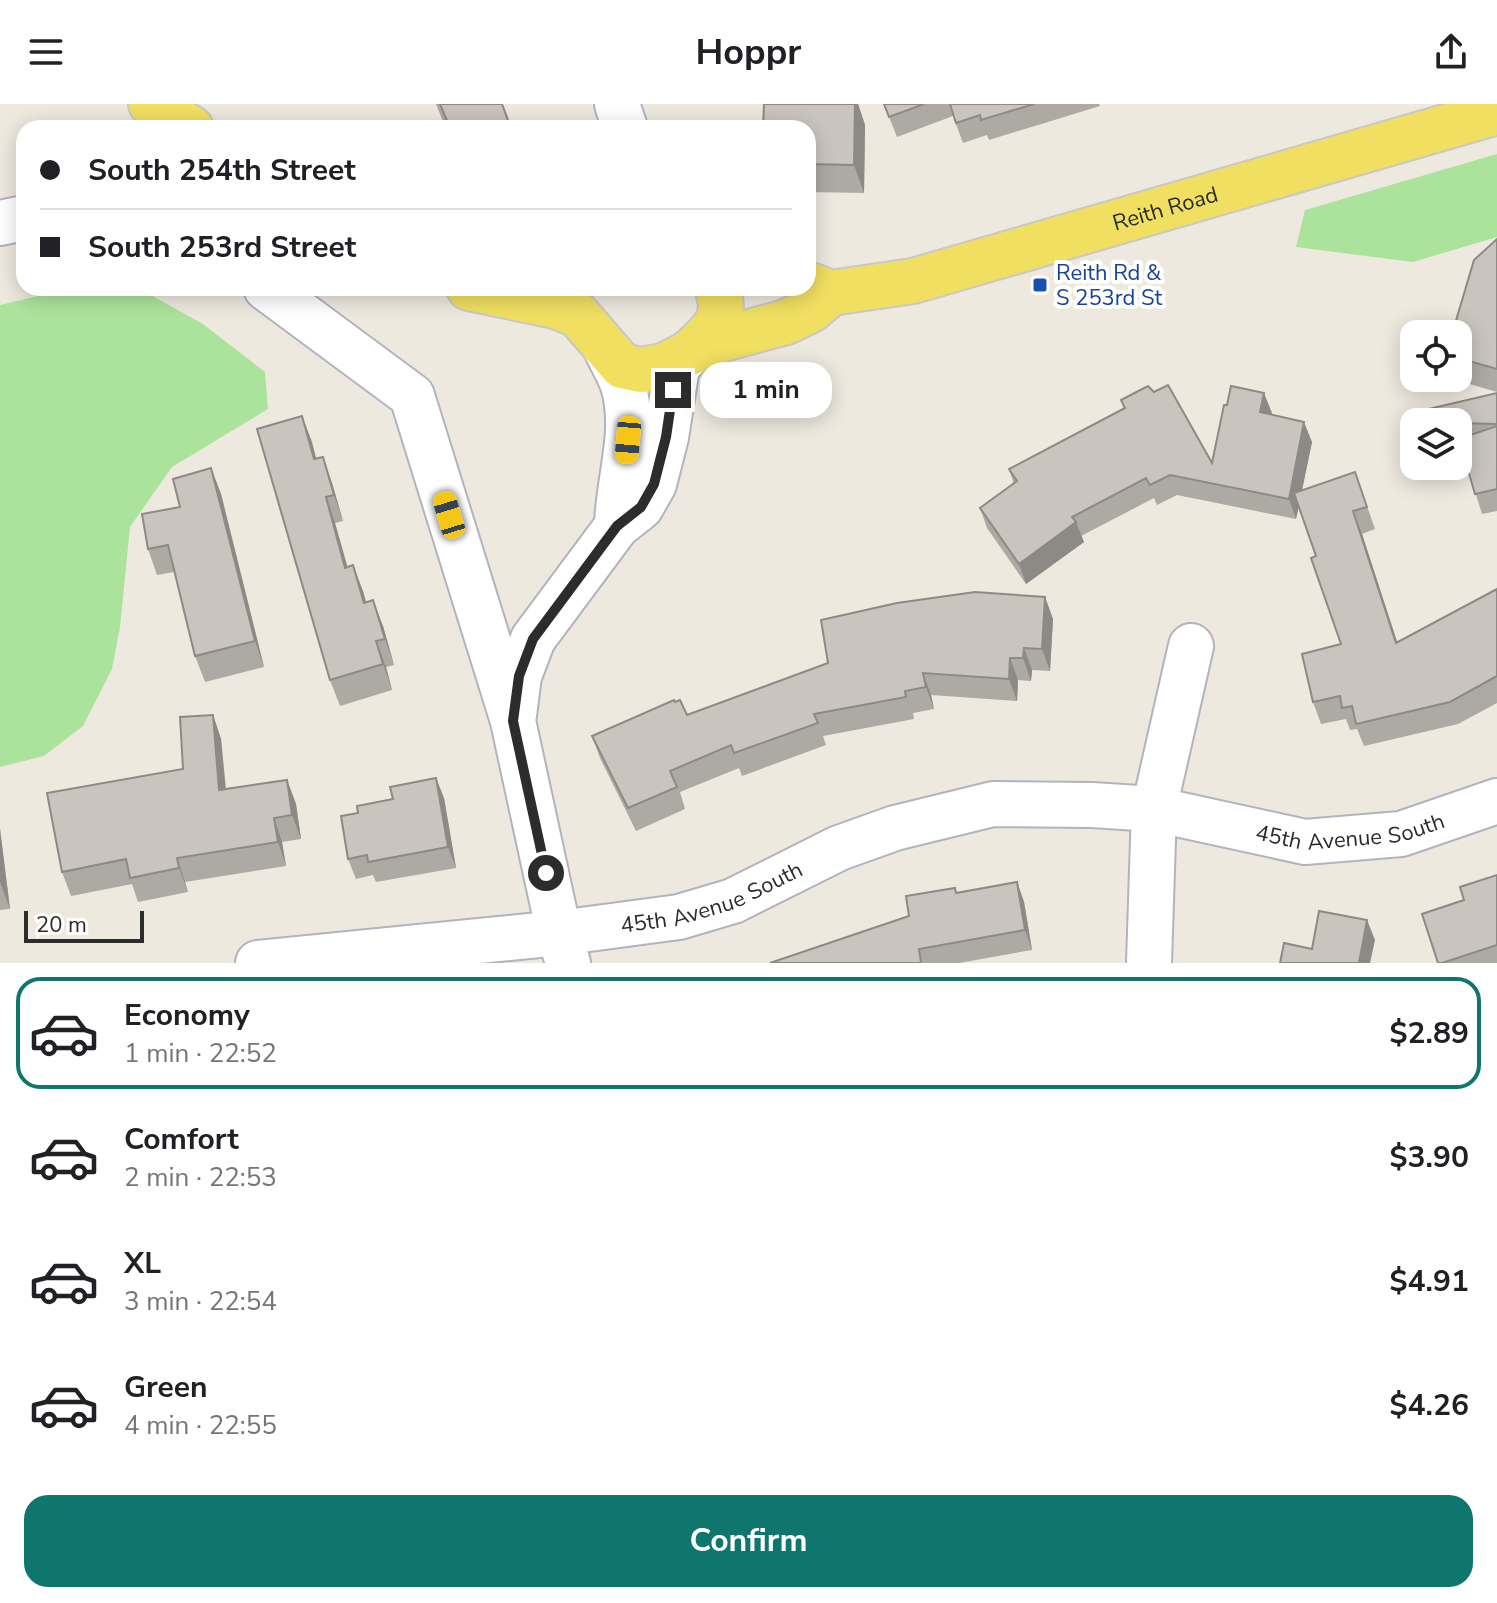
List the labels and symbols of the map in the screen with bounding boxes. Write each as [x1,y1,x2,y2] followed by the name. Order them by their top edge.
[1109,180,1222,238] street label: Reith Road
[1056,258,1162,313] place label: Reith Rd & S 253rd St
[1031,276,1049,294] marker: Reith Rd & S 253rd St
[701,362,833,418] callout: 1 min
[655,372,691,408] route end
[614,415,642,465] car
[431,489,467,541] car
[1253,806,1449,858] street label: 45th Avenue South
[528,855,564,891] route start
[619,855,808,941] street label: 45th Avenue South
[24,907,144,943] scale bar

